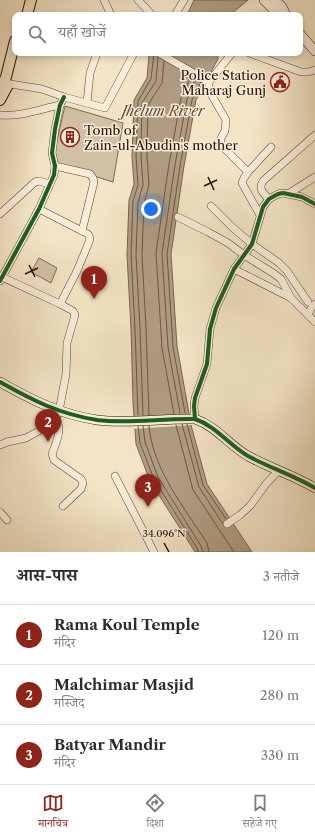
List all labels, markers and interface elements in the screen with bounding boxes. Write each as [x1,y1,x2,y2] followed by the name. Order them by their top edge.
[12,12,303,56] search box
[58,22,106,41] text: यहाँ खोजें
[26,23,48,45] icon: search
[180,67,266,98] place label: Police Station Maharaj Gunj
[269,71,291,93] public building icon: Police Station Maharaj Gunj
[117,102,206,120] water label: Jhelum River
[84,122,238,153] place label: Tomb of Zain-ul-Abudin's mother
[59,126,81,148] building icon: Tomb of Zain-ul-Abudin's mother
[141,199,161,219] your location
[81,266,107,299] pin: 1
[35,409,61,442] pin: 2
[135,474,161,507] pin: 3
[142,527,186,540] text: 34.096°N
[16,565,78,585] text: आस-पास
[263,568,299,584] text: 3 नतीजे
[54,615,200,634] text: Rama Koul Temple
[26,627,32,643] text: 1
[262,627,299,643] text: 120 m
[54,634,75,650] text: मंदिर
[54,675,194,694] text: Malchimar Masjid
[25,687,33,703] text: 2
[260,687,299,703] text: 280 m
[54,694,84,710] text: मस्जिद
[54,735,166,754] text: Batyar Mandir
[25,747,33,763] text: 3
[261,747,299,763] text: 330 m
[54,754,75,770] text: मंदिर
[38,792,68,834] tab: मानचित्र
[144,792,166,834] tab: दिशा
[243,792,277,834] tab: सहेजे गए

